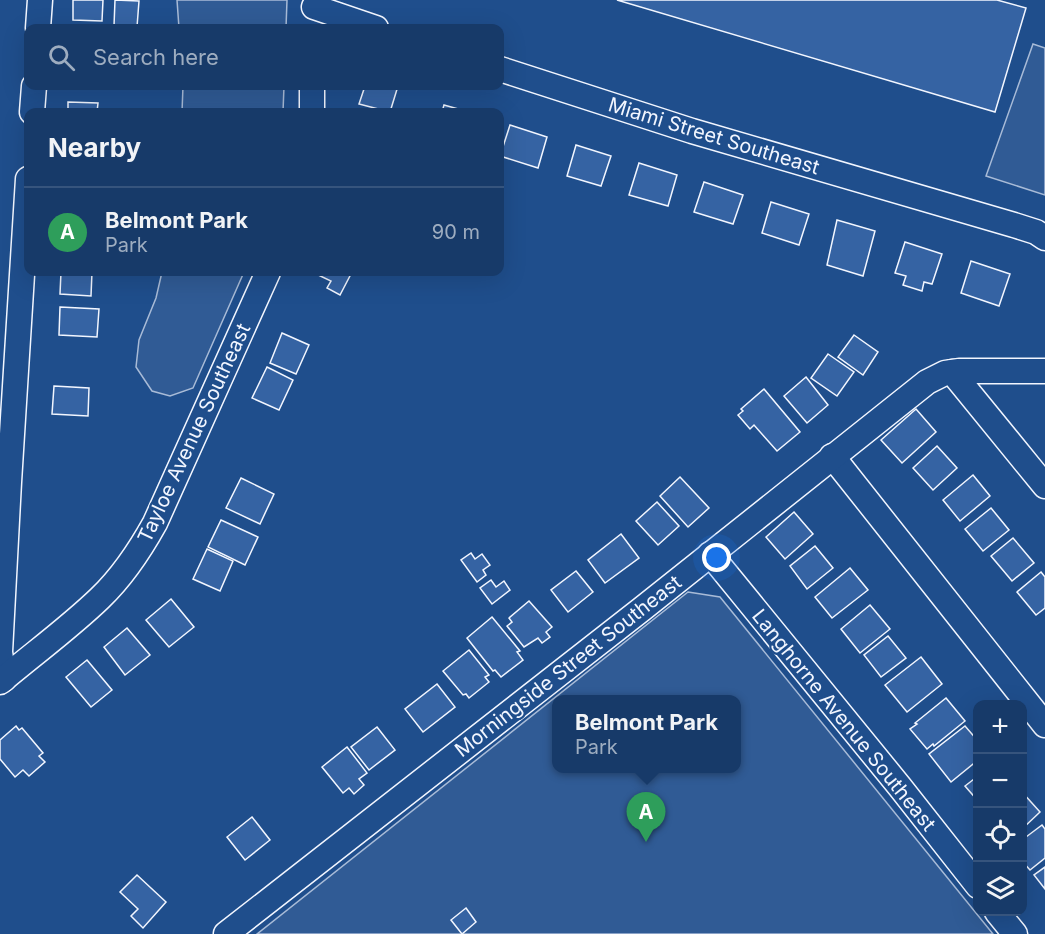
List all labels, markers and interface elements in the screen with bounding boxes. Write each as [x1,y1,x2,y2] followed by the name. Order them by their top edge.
[24,24,504,90] search box
[45,41,78,74] icon: search
[93,44,219,70] text: Search here
[606,92,823,180] street label: Miami Street Southeast
[48,132,141,163] text: Nearby
[105,207,248,233] text: Belmont Park
[60,220,75,244] text: A
[432,220,480,244] text: 90 m
[105,233,148,257] text: Park
[133,319,256,546] street label: Tayloe Avenue Southeast
[702,543,731,572] your location
[450,570,686,762] street label: Morningside Street Southeast
[747,604,941,836] street label: Langhorne Avenue Southeast
[552,695,741,773] popup
[973,700,1027,916] map controls
[973,700,1027,754] button: +
[575,709,718,735] text: Belmont Park
[575,735,618,759] text: Park
[973,754,1027,808] button: −
[626,792,666,842] pin: A
[973,808,1027,862] button: locate
[973,862,1027,916] button: layers

